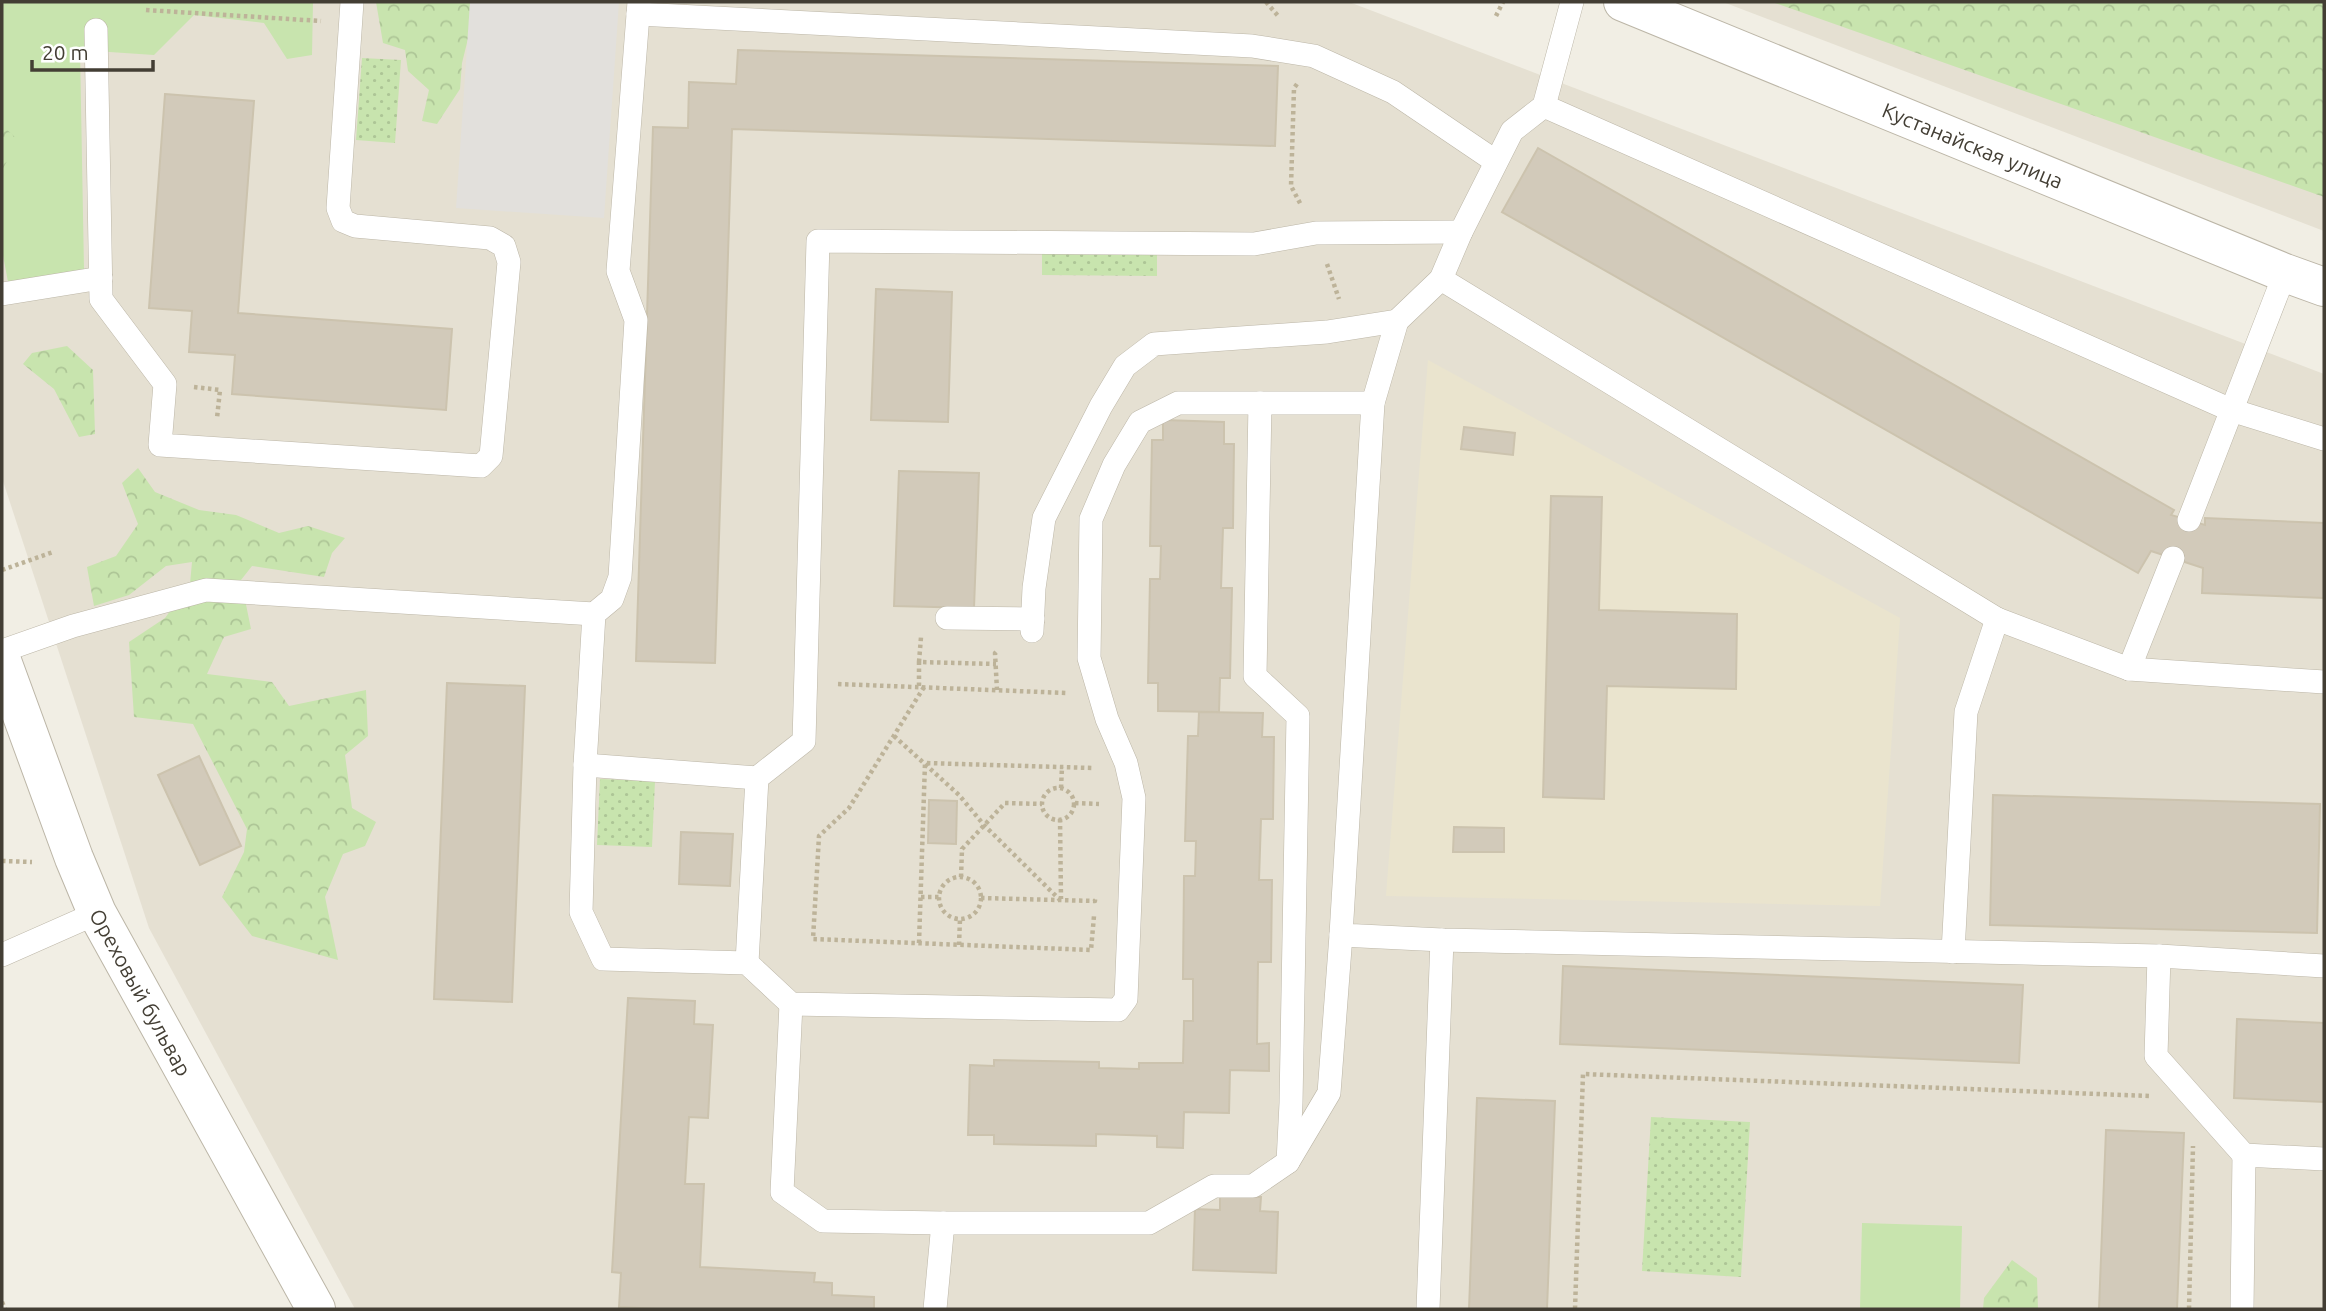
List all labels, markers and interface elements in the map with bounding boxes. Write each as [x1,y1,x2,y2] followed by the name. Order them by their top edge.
[32,28,152,72] scale bar
[42,40,89,64] text: 20 m
[1879,98,2067,193] street label: Кустанайская улица
[85,905,197,1080] street label: Ореховый бульвар

